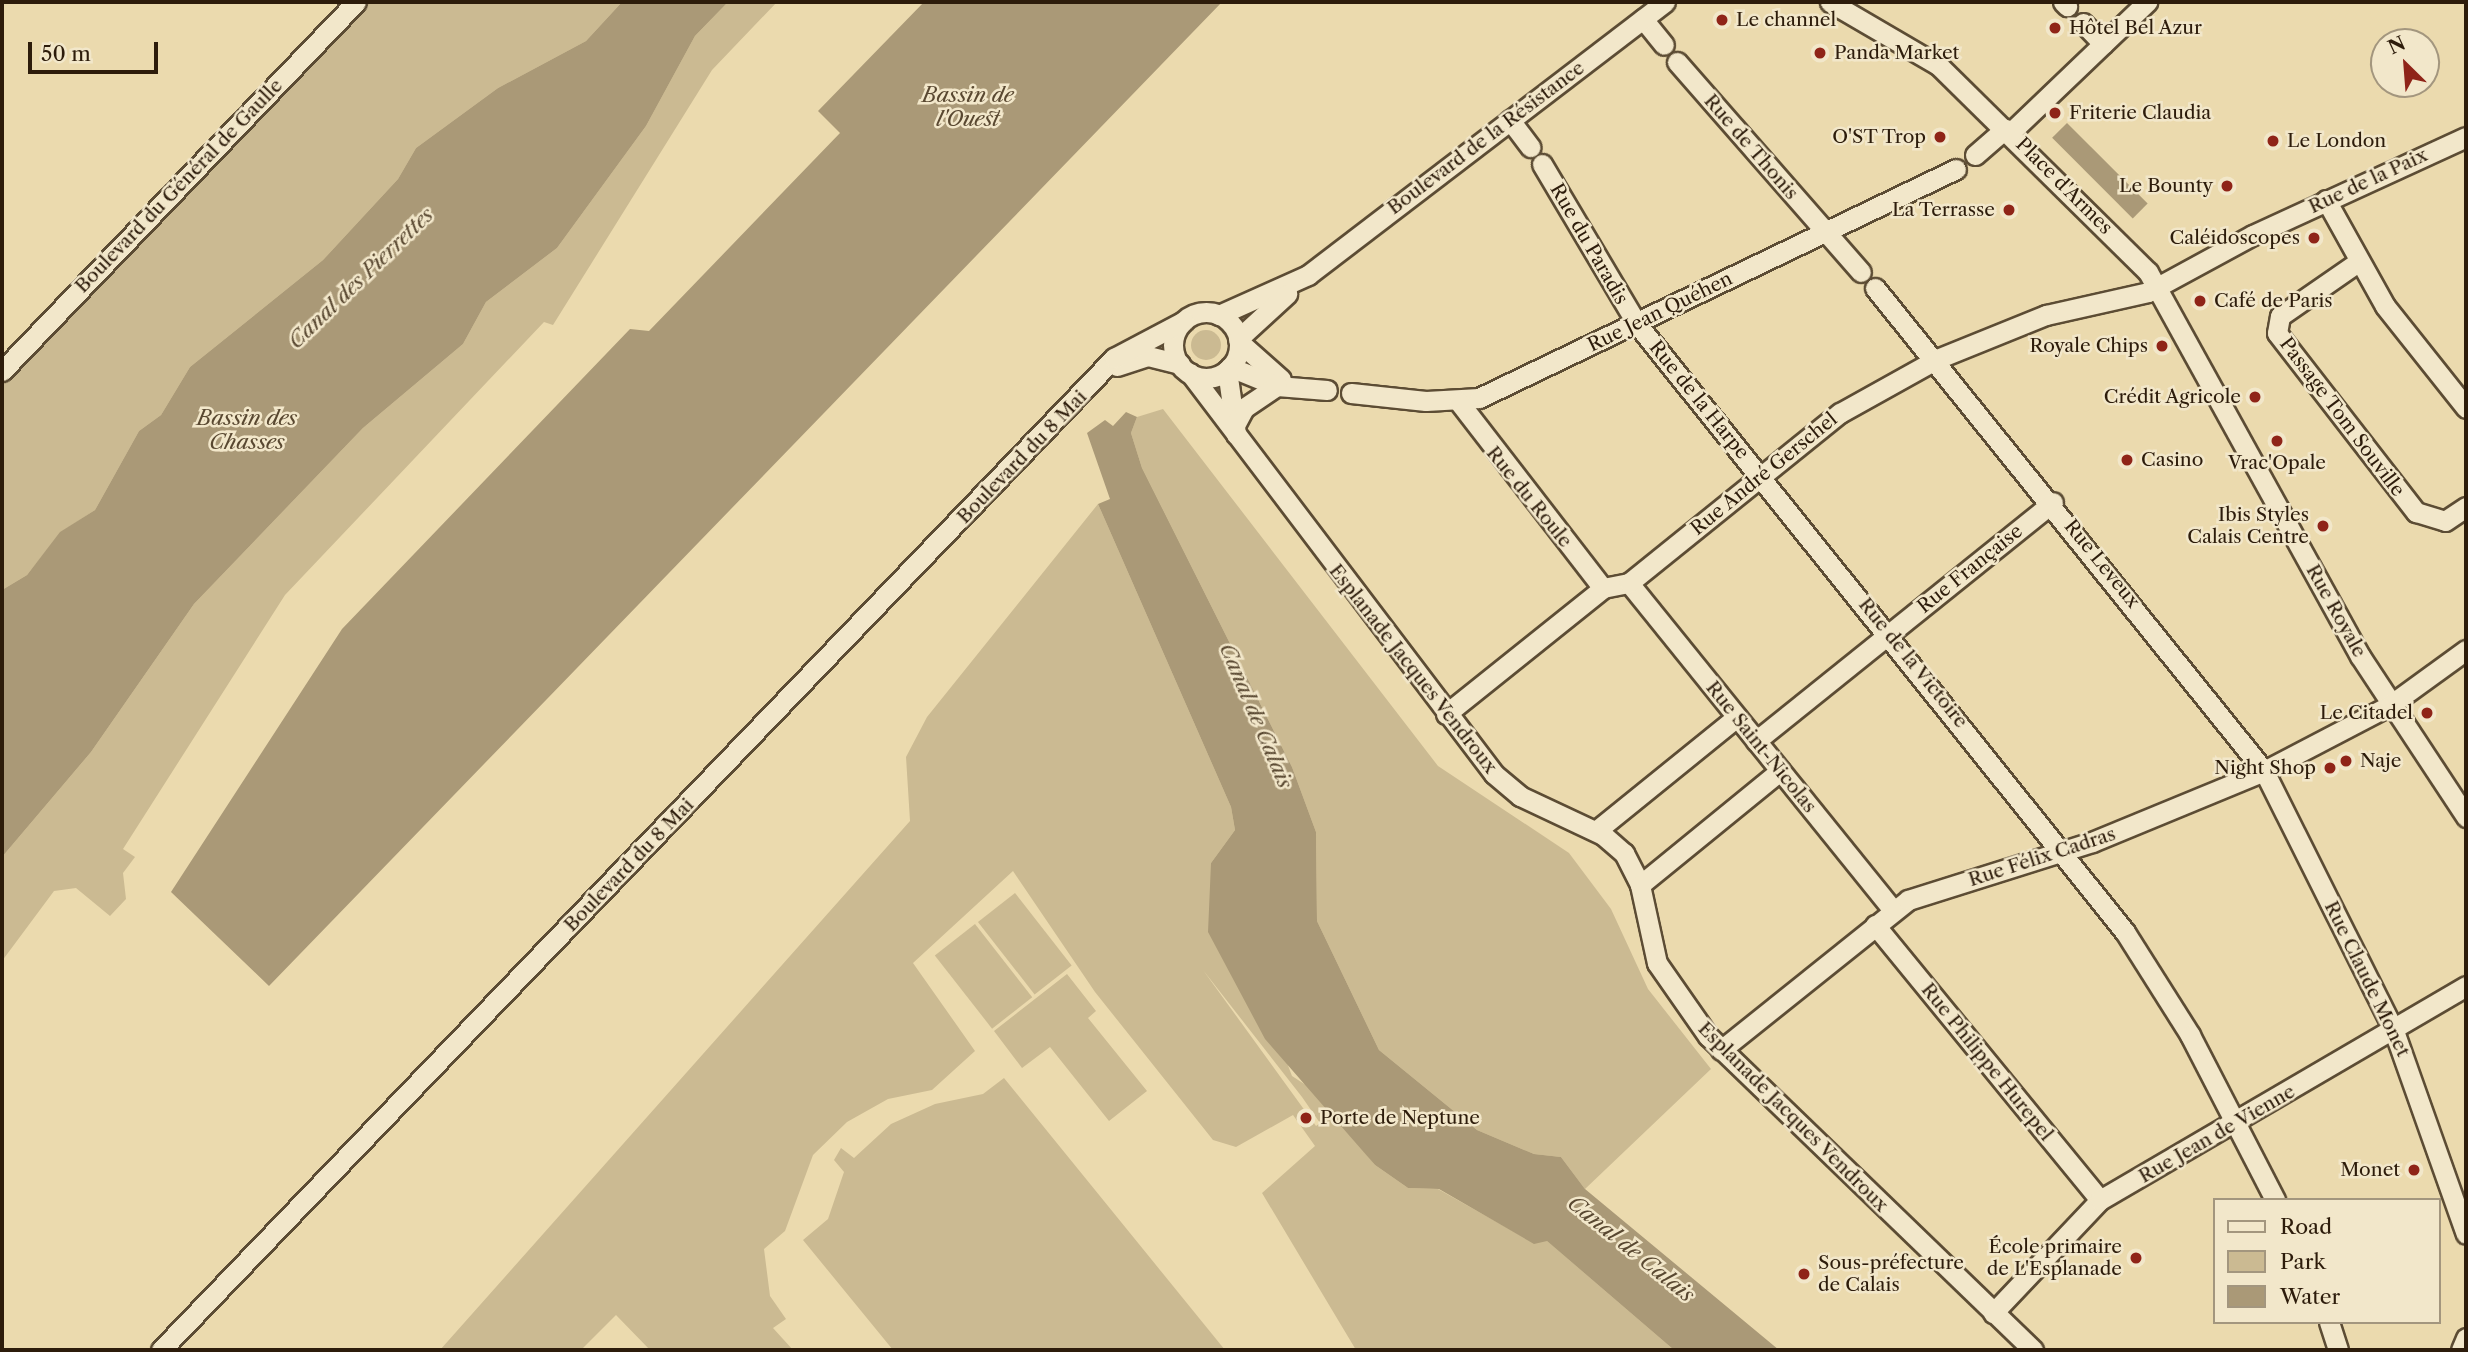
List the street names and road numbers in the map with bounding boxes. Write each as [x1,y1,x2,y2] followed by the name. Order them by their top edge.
[1383,56,1589,220] street label: Boulevard de la Résistance
[71,74,287,298] street label: Boulevard du Général de Gaulle
[1699,90,1803,204] street label: Rue de Thonis
[2011,133,2117,239] street label: Place d'Armes
[2305,144,2431,218] street label: Rue de la Paix
[1545,180,1633,308] street label: Rue du Paradis
[1584,267,1736,357] street label: Rue Jean Quéhen
[2275,333,2409,501] street label: Passage Tom Souville
[1644,336,1754,464] street label: Rue de la Harpe
[953,386,1091,528] street label: Boulevard du 8 Mai
[1686,408,1842,540] street label: Rue André Gerschel
[1481,442,1577,552] street label: Rue du Roule
[2059,515,2145,613] street label: Rue Leveux
[1913,520,2027,618] street label: Rue Française
[1324,560,1502,778] street label: Esplanade Jacques Vendroux
[2301,561,2371,661] street label: Rue Royale
[1853,593,1973,733] street label: Rue de la Victoire
[1701,677,1821,817] street label: Rue Saint-Nicolas
[560,794,698,936] street label: Boulevard du 8 Mai
[1965,822,2119,892] street label: Rue Félix Cadras
[2319,898,2415,1060] street label: Rue Claude Monet
[1916,979,2058,1145] street label: Rue Philippe Hurepel
[1693,1017,1893,1217] street label: Esplanade Jacques Vendroux
[2135,1080,2299,1188] street label: Rue Jean de Vienne

